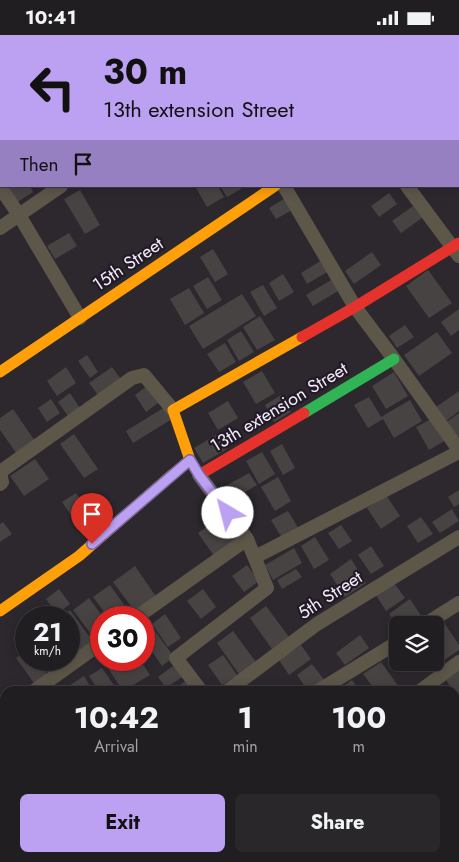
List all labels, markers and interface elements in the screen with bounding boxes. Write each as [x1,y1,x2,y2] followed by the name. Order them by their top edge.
[25,4,76,31] text: 10:41
[103,47,187,97] text: 30 m
[20,55,85,120] icon: left
[103,93,294,125] text: 13th extension Street
[69,150,97,178] icon: arrive
[20,151,59,178] text: Then
[87,230,169,297] street label: 15th Street
[205,355,353,458] street label: 13th extension Street
[201,486,253,538] position arrow
[71,493,113,544] pin
[78,500,106,528] icon: arrive
[293,564,368,626] street label: 5th Street
[90,606,155,671] speed limit sign: 30
[33,614,62,650] text: 21
[389,616,444,671] map controls
[389,616,444,671] button: layers
[34,642,61,660] text: km/h
[74,696,159,739] text: 10:42
[238,696,253,739] text: 1
[331,696,386,739] text: 100
[94,735,138,758] text: Arrival
[233,735,258,758] text: min
[353,735,365,758] text: m
[20,794,225,852] button: Exit
[235,794,440,852] button: Share

